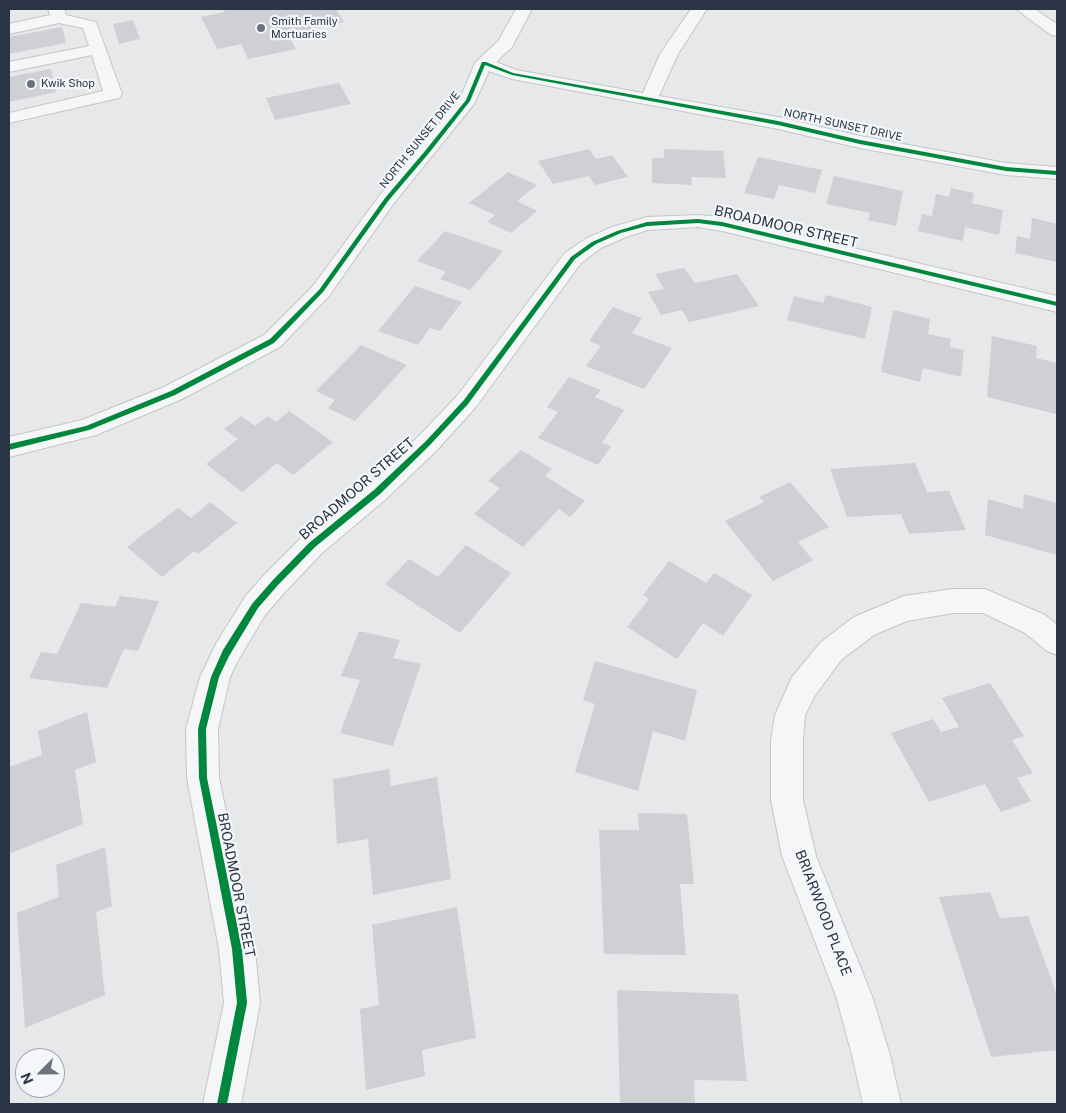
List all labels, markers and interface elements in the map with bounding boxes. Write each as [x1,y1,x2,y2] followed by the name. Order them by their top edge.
[271,15,338,41] place label: Smith Family Mortuaries
[255,22,267,34] marker: Smith Family Mortuaries
[41,77,95,91] place label: Kwik Shop
[25,78,37,90] marker: Kwik Shop
[377,89,463,191] street label: NORTH SUNSET DRIVE
[783,106,903,144] street label: NORTH SUNSET DRIVE
[713,202,859,252] street label: BROADMOOR STREET
[296,434,418,544] street label: BROADMOOR STREET
[214,811,258,959] street label: BROADMOOR STREET
[791,848,855,978] street label: BRIARWOOD PLACE
[15,1048,65,1098] north arrow
[18,1070,37,1087] text: N

